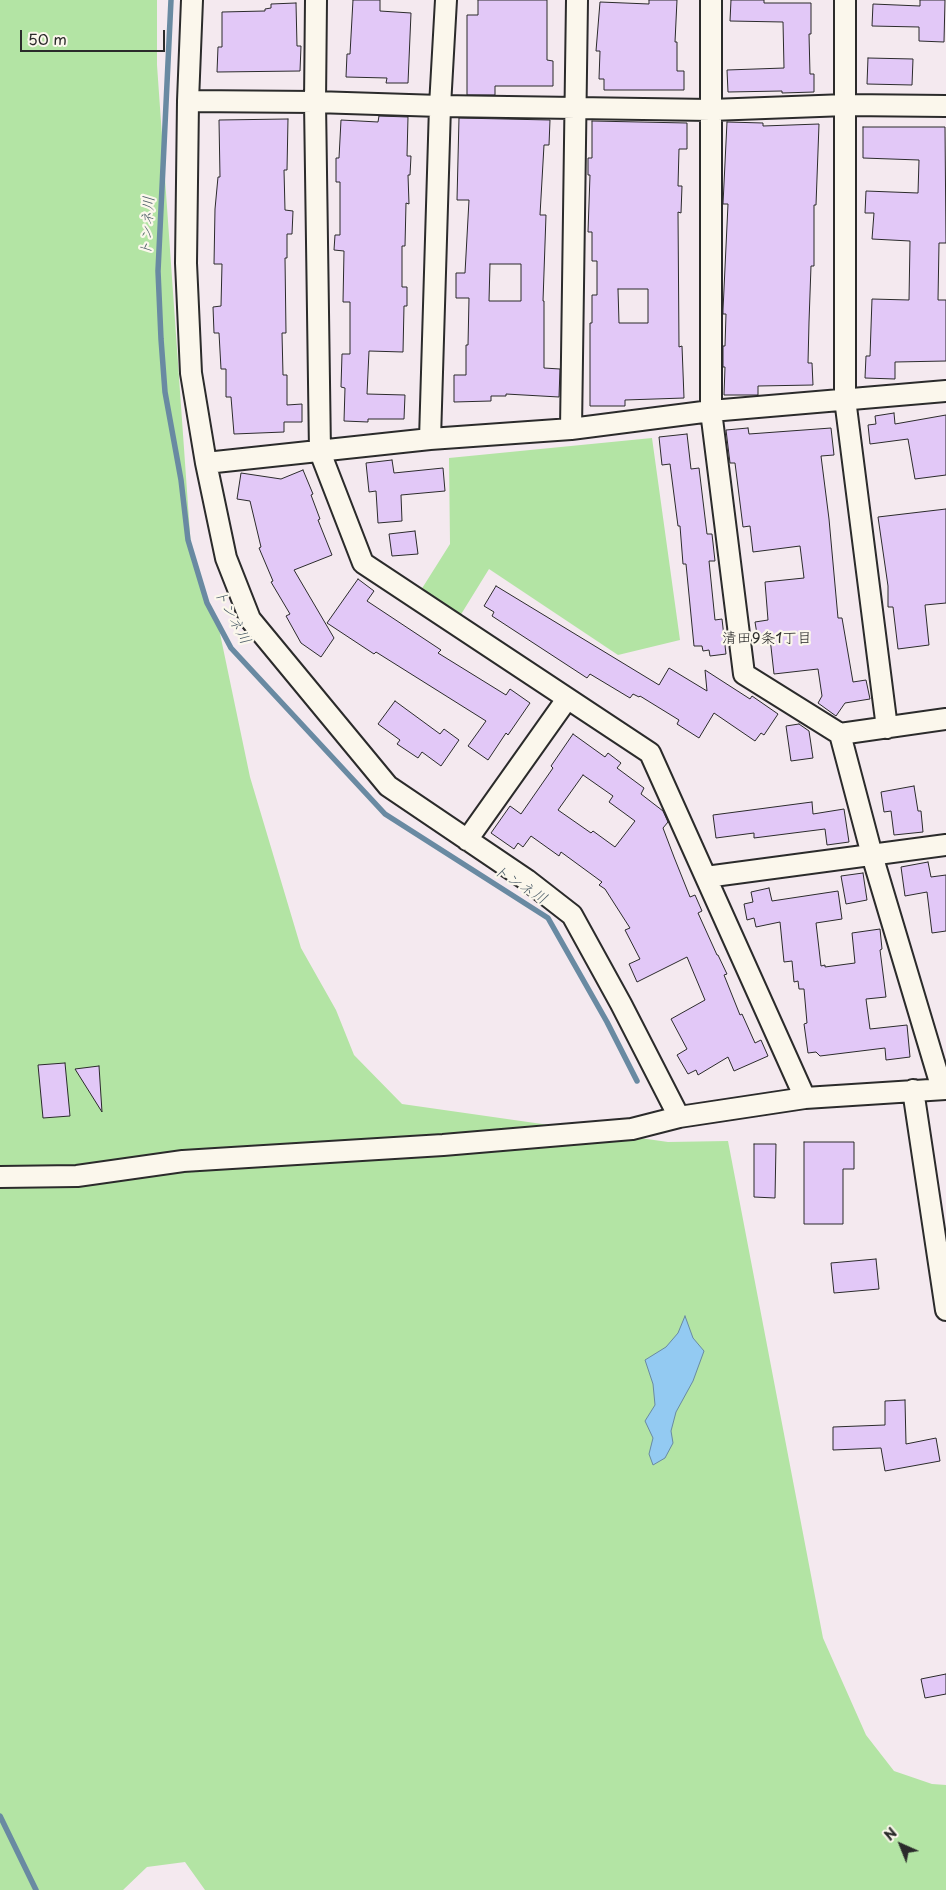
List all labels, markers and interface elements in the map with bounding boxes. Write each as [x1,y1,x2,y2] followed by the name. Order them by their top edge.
[22,20,168,52] scale bar
[28,27,67,50] text: 50 m
[137,196,159,256] water label: トンネ川
[210,586,254,648] water label: トンネ川
[722,630,812,648] district label: 清田9条1丁目
[490,861,550,909] water label: トンネ川
[876,1820,926,1870] north arrow
[879,1822,902,1845] text: N

